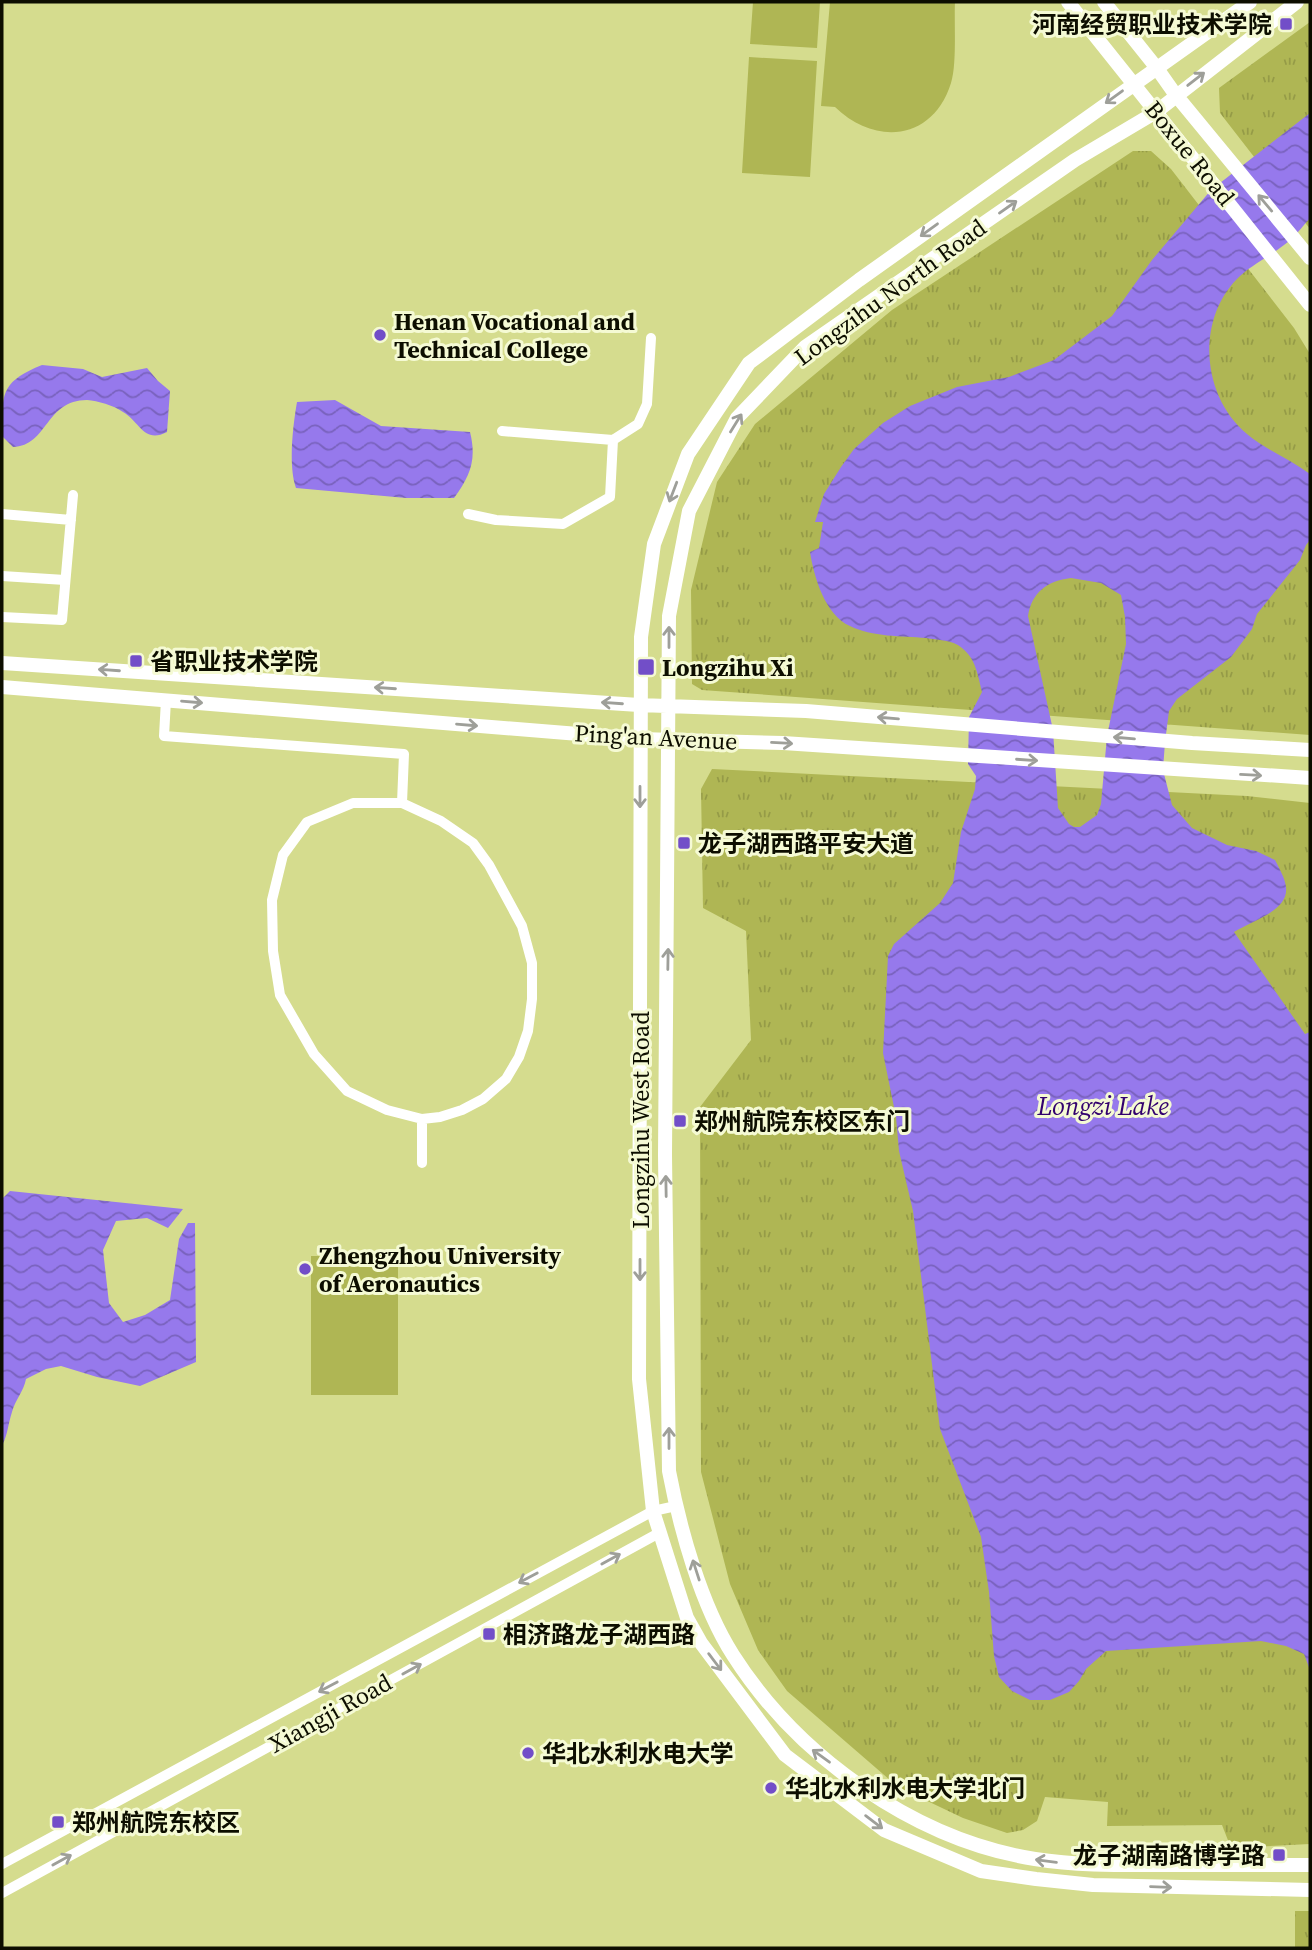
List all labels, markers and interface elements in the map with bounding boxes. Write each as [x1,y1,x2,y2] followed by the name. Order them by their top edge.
[1032,8,1272,41] place label: 河南经贸职业技术学院
[1278,16,1294,32] marker: 河南经贸职业技术学院
[1186,71,1205,86] one-way arrow
[1105,90,1124,105] one-way arrow
[1137,94,1243,213] street label: Boxue Road
[1258,195,1273,213] one-way arrow
[998,200,1017,214] one-way arrow
[787,211,993,373] street label: Longzihu North Road
[920,223,939,237] one-way arrow
[394,305,635,366] place label: Henan Vocational and Technical College
[372,327,388,343] marker: Henan Vocational and Technical College
[729,413,743,433] one-way arrow
[666,481,679,503] one-way arrow
[662,626,676,649] one-way arrow
[150,645,318,678] place label: 省职业技术学院
[662,651,794,684] place label: Longzihu Xi
[128,653,144,669] marker: 省职业技术学院
[636,657,656,677] marker: Longzihu Xi
[98,663,121,676] one-way arrow
[374,681,397,694] one-way arrow
[180,696,203,709] one-way arrow
[601,696,624,709] one-way arrow
[877,711,900,724] one-way arrow
[574,716,738,758] street label: Ping'an Avenue
[456,719,478,732] one-way arrow
[1113,731,1136,744] one-way arrow
[770,737,793,750] one-way arrow
[1015,754,1037,767] one-way arrow
[1239,768,1262,781] one-way arrow
[633,785,647,808] one-way arrow
[698,827,914,860] place label: 龙子湖西路平安大道
[676,835,692,851] marker: 龙子湖西路平安大道
[661,947,675,970] one-way arrow
[624,1011,657,1229] street label: Longzihu West Road
[1036,1088,1169,1124] water label: Longzi Lake
[694,1105,910,1138] place label: 郑州航院东校区东门
[672,1113,688,1129] marker: 郑州航院东校区东门
[659,1175,672,1198] one-way arrow
[319,1239,561,1300] place label: Zhengzhou University of Aeronautics
[633,1258,647,1281] one-way arrow
[297,1261,313,1277] marker: Zhengzhou University of Aeronautics
[662,1427,676,1450] one-way arrow
[600,1552,621,1565] one-way arrow
[689,1559,702,1581] one-way arrow
[519,1571,539,1585] one-way arrow
[503,1618,695,1651] place label: 相济路龙子湖西路
[481,1626,497,1642] marker: 相济路龙子湖西路
[708,1652,722,1671] one-way arrow
[401,1661,421,1675] one-way arrow
[262,1665,398,1760] street label: Xiangji Road
[319,1680,339,1694] one-way arrow
[542,1737,734,1770] place label: 华北水利水电大学
[520,1745,536,1761] marker: 华北水利水电大学
[812,1749,831,1763] one-way arrow
[785,1772,1025,1805] place label: 华北水利水电大学北门
[763,1780,779,1796] marker: 华北水利水电大学北门
[72,1806,240,1839] place label: 郑州航院东校区
[50,1814,66,1830] marker: 郑州航院东校区
[864,1814,883,1829] one-way arrow
[1073,1839,1265,1872] place label: 龙子湖南路博学路
[1271,1847,1287,1863] marker: 龙子湖南路博学路
[51,1853,71,1867] one-way arrow
[1035,1854,1058,1867] one-way arrow
[1149,1881,1172,1894] one-way arrow

